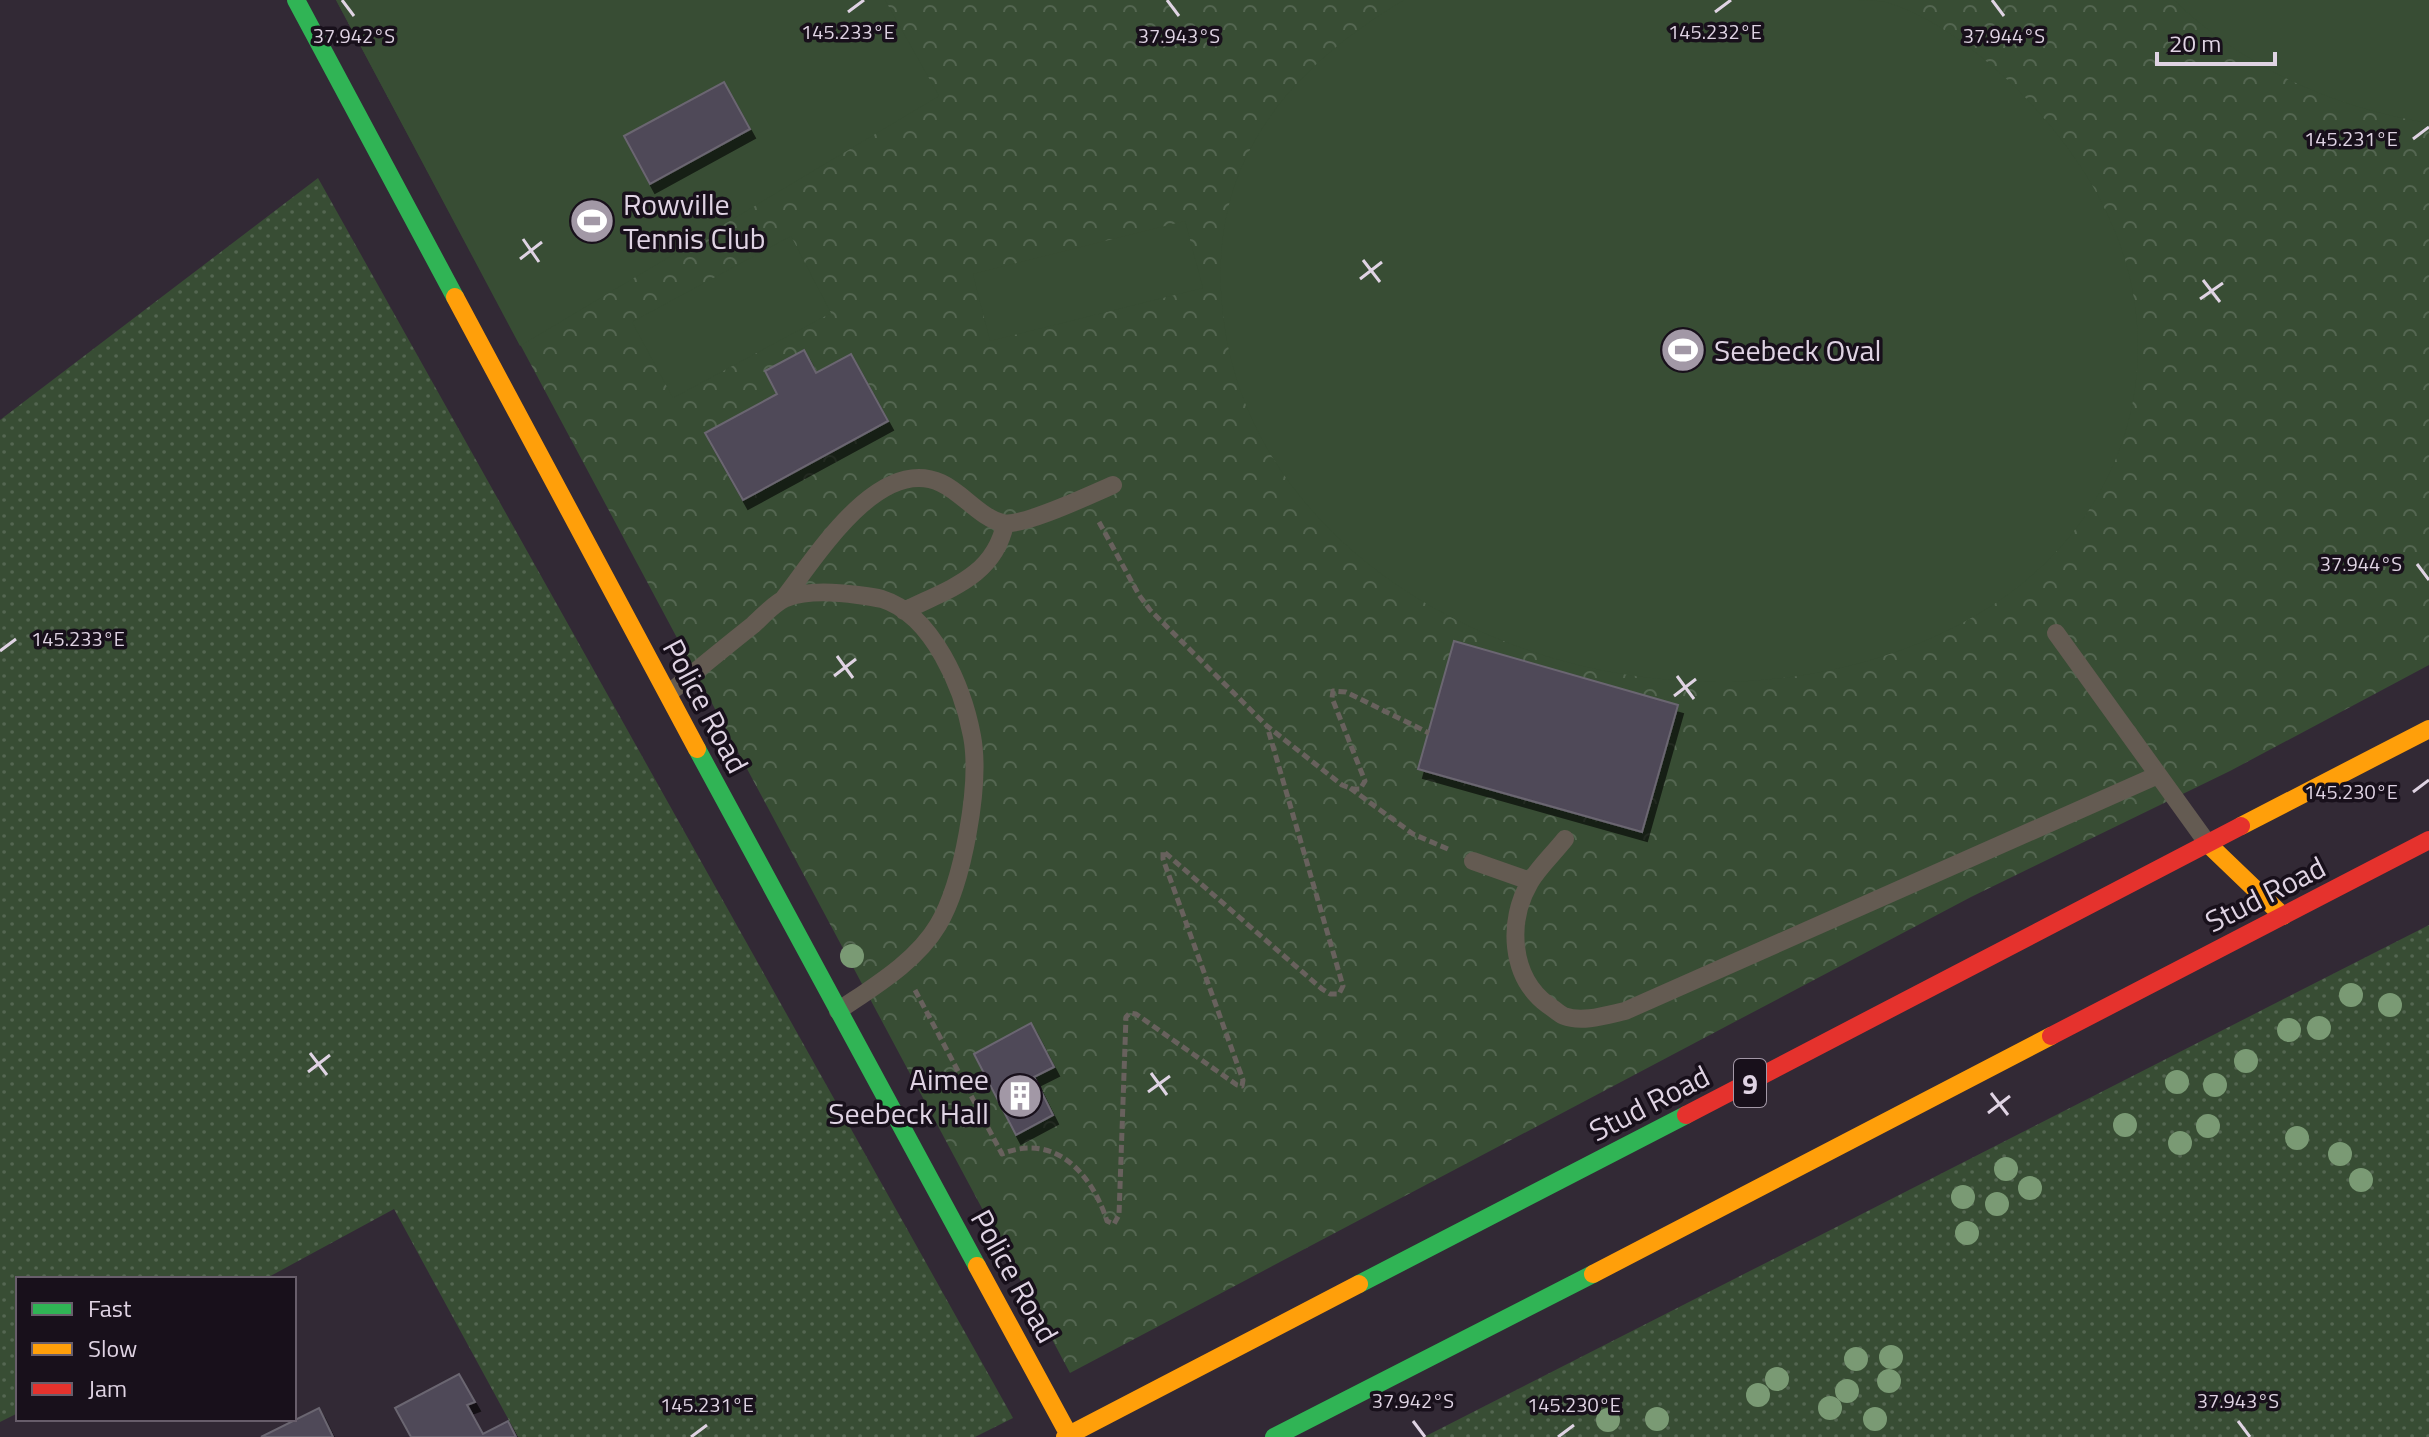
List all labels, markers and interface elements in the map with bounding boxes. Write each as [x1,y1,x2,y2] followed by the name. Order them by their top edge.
[801,16,895,47] text: 145.233°E
[1668,16,1762,47] text: 145.232°E
[2157,16,2275,66] scale bar
[313,20,395,51] text: 37.942°S
[1138,20,1220,51] text: 37.943°S
[1963,20,2045,51] text: 37.944°S
[2169,25,2221,61] text: 20 m
[2304,123,2398,154] text: 145.231°E
[623,181,766,261] place label: Rowville Tennis Club
[568,197,616,245] sports icon: Rowville Tennis Club
[1659,326,1707,374] sports icon: Seebeck Oval
[1714,327,1882,373] place label: Seebeck Oval
[2320,548,2402,579] text: 37.944°S
[31,623,125,654] text: 145.233°E
[651,630,761,782] street label: Police Road
[2304,776,2398,807] text: 145.230°E
[2197,844,2333,944] street label: Stud Road
[1581,1053,1717,1153] street label: Stud Road
[828,1056,989,1136] place label: Aimee Seebeck Hall
[1734,1059,1766,1107] road number: 9
[996,1072,1044,1120] building icon: Aimee Seebeck Hall
[959,1201,1071,1351] street label: Police Road
[16,1277,296,1421] legend
[88,1290,132,1326] text: Fast
[88,1330,137,1366] text: Slow
[88,1370,127,1406] text: Jam
[1372,1385,1454,1416] text: 37.942°S
[2197,1385,2279,1416] text: 37.943°S
[660,1389,754,1420] text: 145.231°E
[1527,1389,1621,1420] text: 145.230°E

